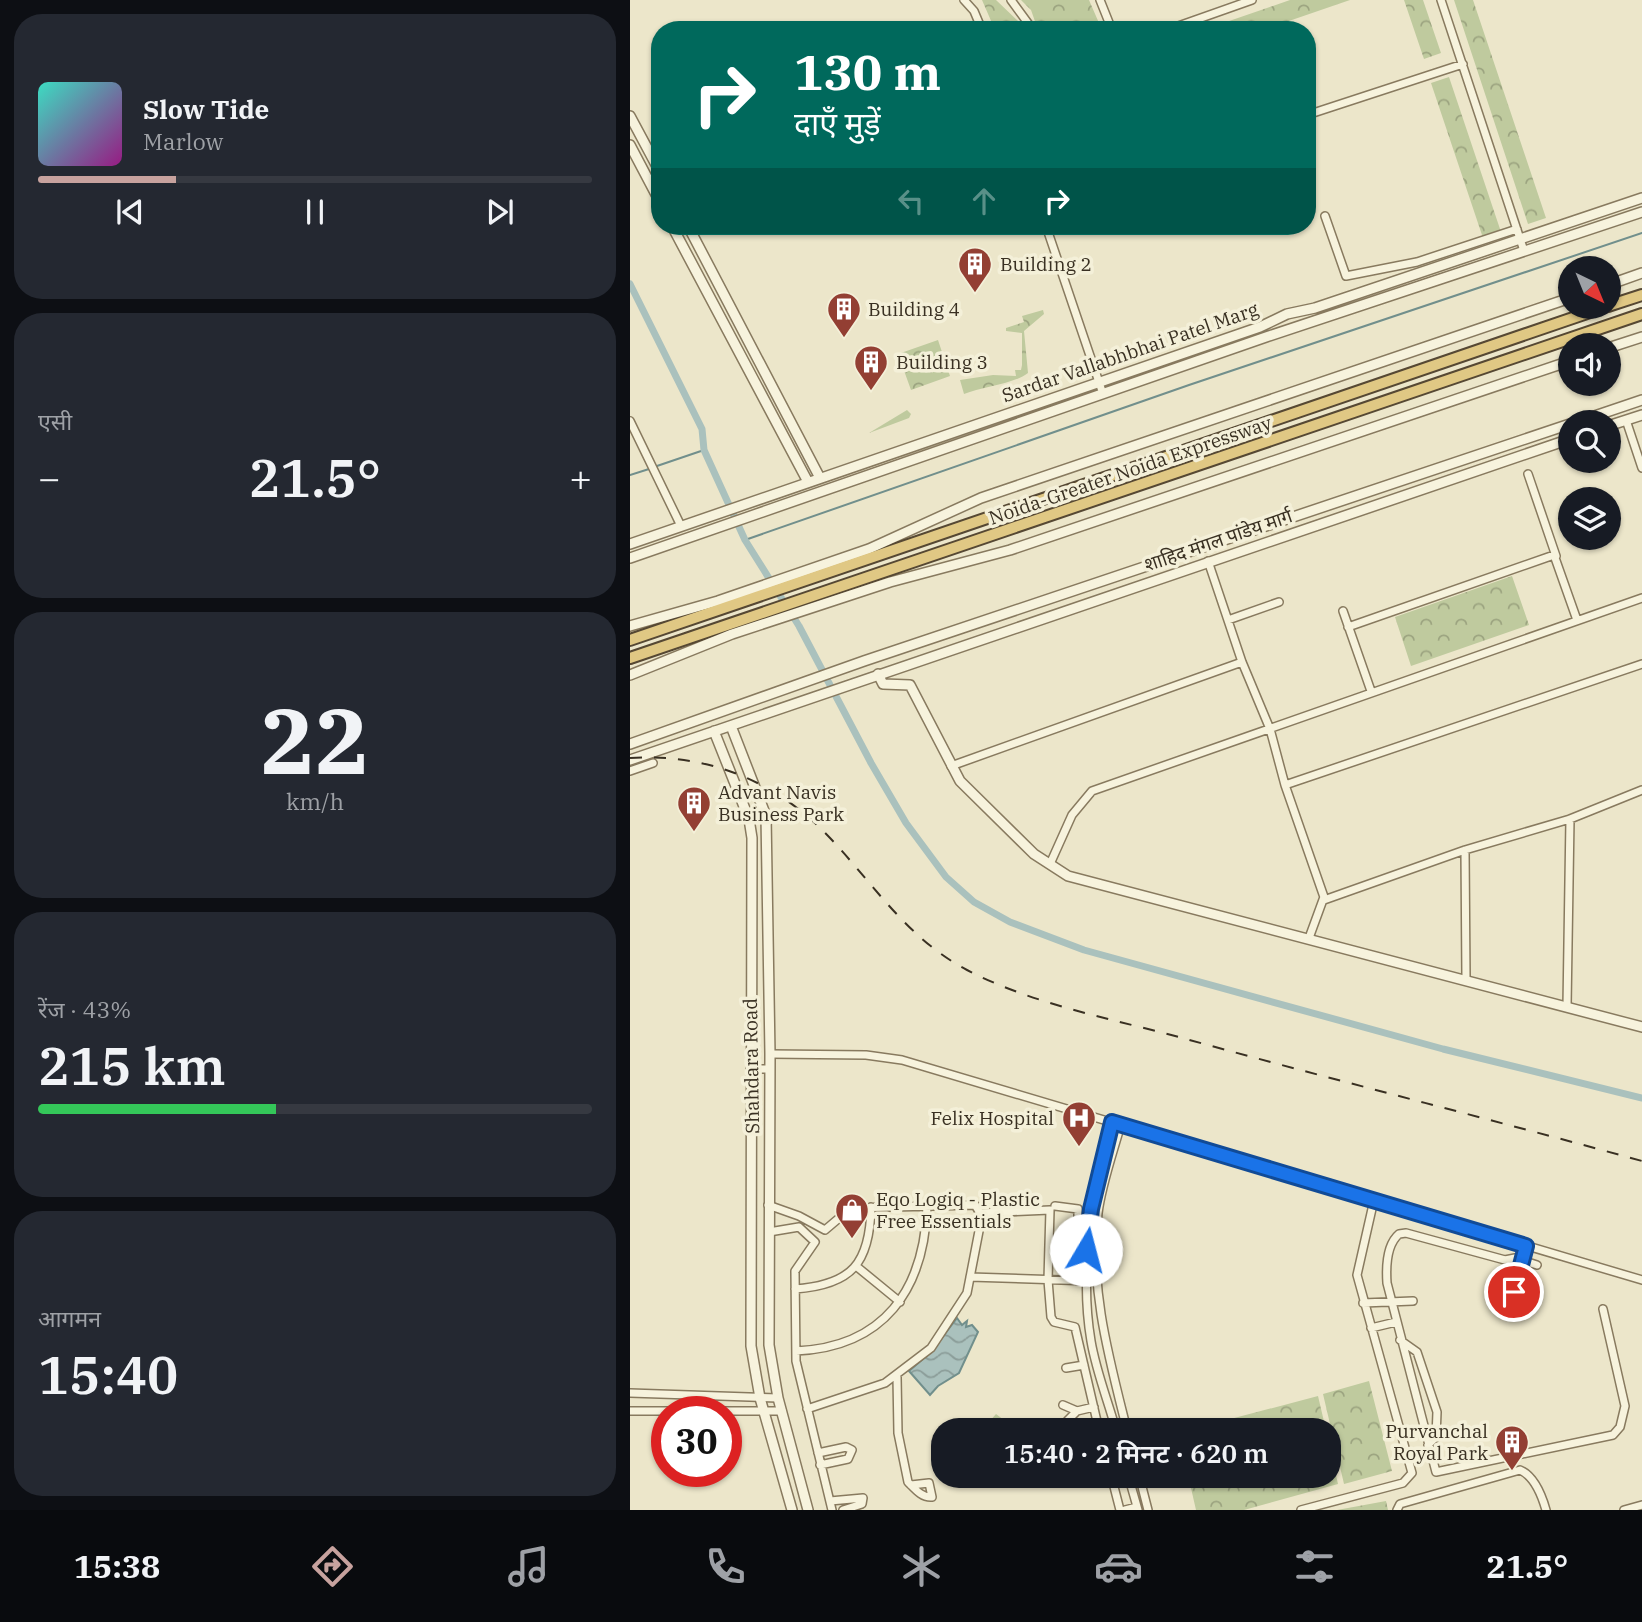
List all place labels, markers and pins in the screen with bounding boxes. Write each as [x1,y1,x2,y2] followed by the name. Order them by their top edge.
[956,245,994,294] building icon: Building 2
[1000,252,1092,276] place label: Building 2
[825,290,863,339] building icon: Building 4
[868,297,960,321] place label: Building 4
[852,343,890,392] building icon: Building 3
[896,350,988,374] place label: Building 3
[718,780,844,826] place label: Advant Navis Business Park
[675,784,713,833] building icon: Advant Navis Business Park
[1060,1099,1098,1148] hospital icon: Felix Hospital
[931,1106,1054,1130] place label: Felix Hospital
[876,1187,1040,1233] place label: Eqo Logiq - Plastic Free Essentials
[833,1191,871,1240] shop icon: Eqo Logiq - Plastic Free Essentials
[1484,1262,1544,1322] pin
[1385,1419,1488,1465] place label: Purvanchal Royal Park
[1493,1423,1531,1472] building icon: Purvanchal Royal Park

